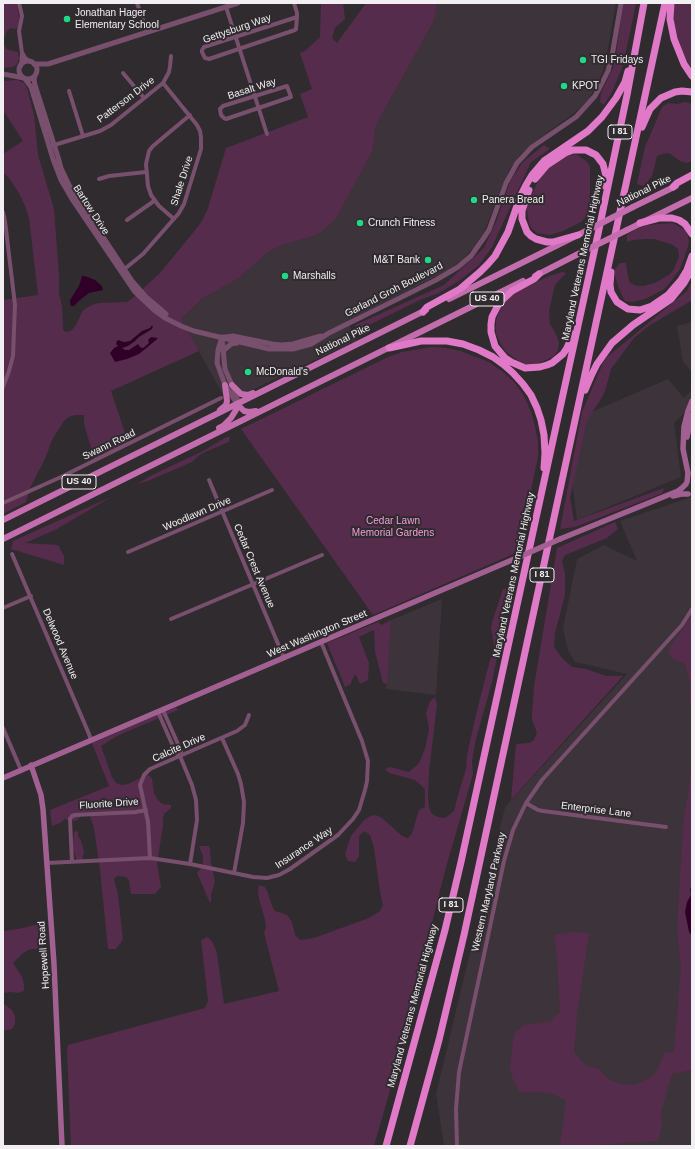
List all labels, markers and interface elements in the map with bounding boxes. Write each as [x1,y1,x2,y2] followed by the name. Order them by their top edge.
[75,7,159,30] place label: Jonathan Hager Elementary School
[201,12,273,46] street label: Gettysburg Way
[62,14,72,24] marker: Jonathan Hager Elementary School
[591,54,643,66] place label: TGI Fridays
[578,55,588,65] marker: TGI Fridays
[95,74,157,126] street label: Patterson Drive
[226,76,278,102] street label: Basalt Way
[572,80,599,92] place label: KPOT
[559,81,569,91] marker: KPOT
[608,125,632,139] road number: I 81
[168,155,196,207] street label: Shale Drive
[615,173,673,209] street label: National Pike
[560,174,606,342] street label: Maryland Veterans Memorial Highway
[70,183,112,237] street label: Bartow Drive
[482,194,544,206] place label: Panera Bread
[469,195,479,205] marker: Panera Bread
[368,217,435,229] place label: Crunch Fitness
[355,218,365,228] marker: Crunch Fitness
[373,254,420,266] place label: M&T Bank
[423,255,433,265] marker: M&T Bank
[343,260,445,320] street label: Garland Groh Boulevard
[293,270,336,282] place label: Marshalls
[280,271,290,281] marker: Marshalls
[470,292,504,306] road number: US 40
[314,322,372,358] street label: National Pike
[256,366,308,378] place label: McDonald's
[243,367,253,377] marker: McDonald's
[81,427,137,463] street label: Swann Road
[62,475,96,489] road number: US 40
[491,491,537,659] street label: Maryland Veterans Memorial Highway
[161,494,233,534] street label: Woodlawn Drive
[352,515,434,538] park label: Cedar Lawn Memorial Gardens
[231,522,277,610] street label: Cedar Crest Avenue
[530,568,554,582] road number: I 81
[40,607,80,681] street label: Delwood Avenue
[265,608,369,660] street label: West Washington Street
[151,731,207,765] street label: Calcite Drive
[79,796,139,812] street label: Fluorite Drive
[560,800,632,820] street label: Enterprise Lane
[273,824,335,872] street label: Insurance Way
[469,831,509,953] street label: Western Maryland Parkway
[439,898,463,912] road number: I 81
[36,921,52,989] street label: Hopewell Road
[385,923,441,1089] street label: Maryland Veterans Memorial Highway

